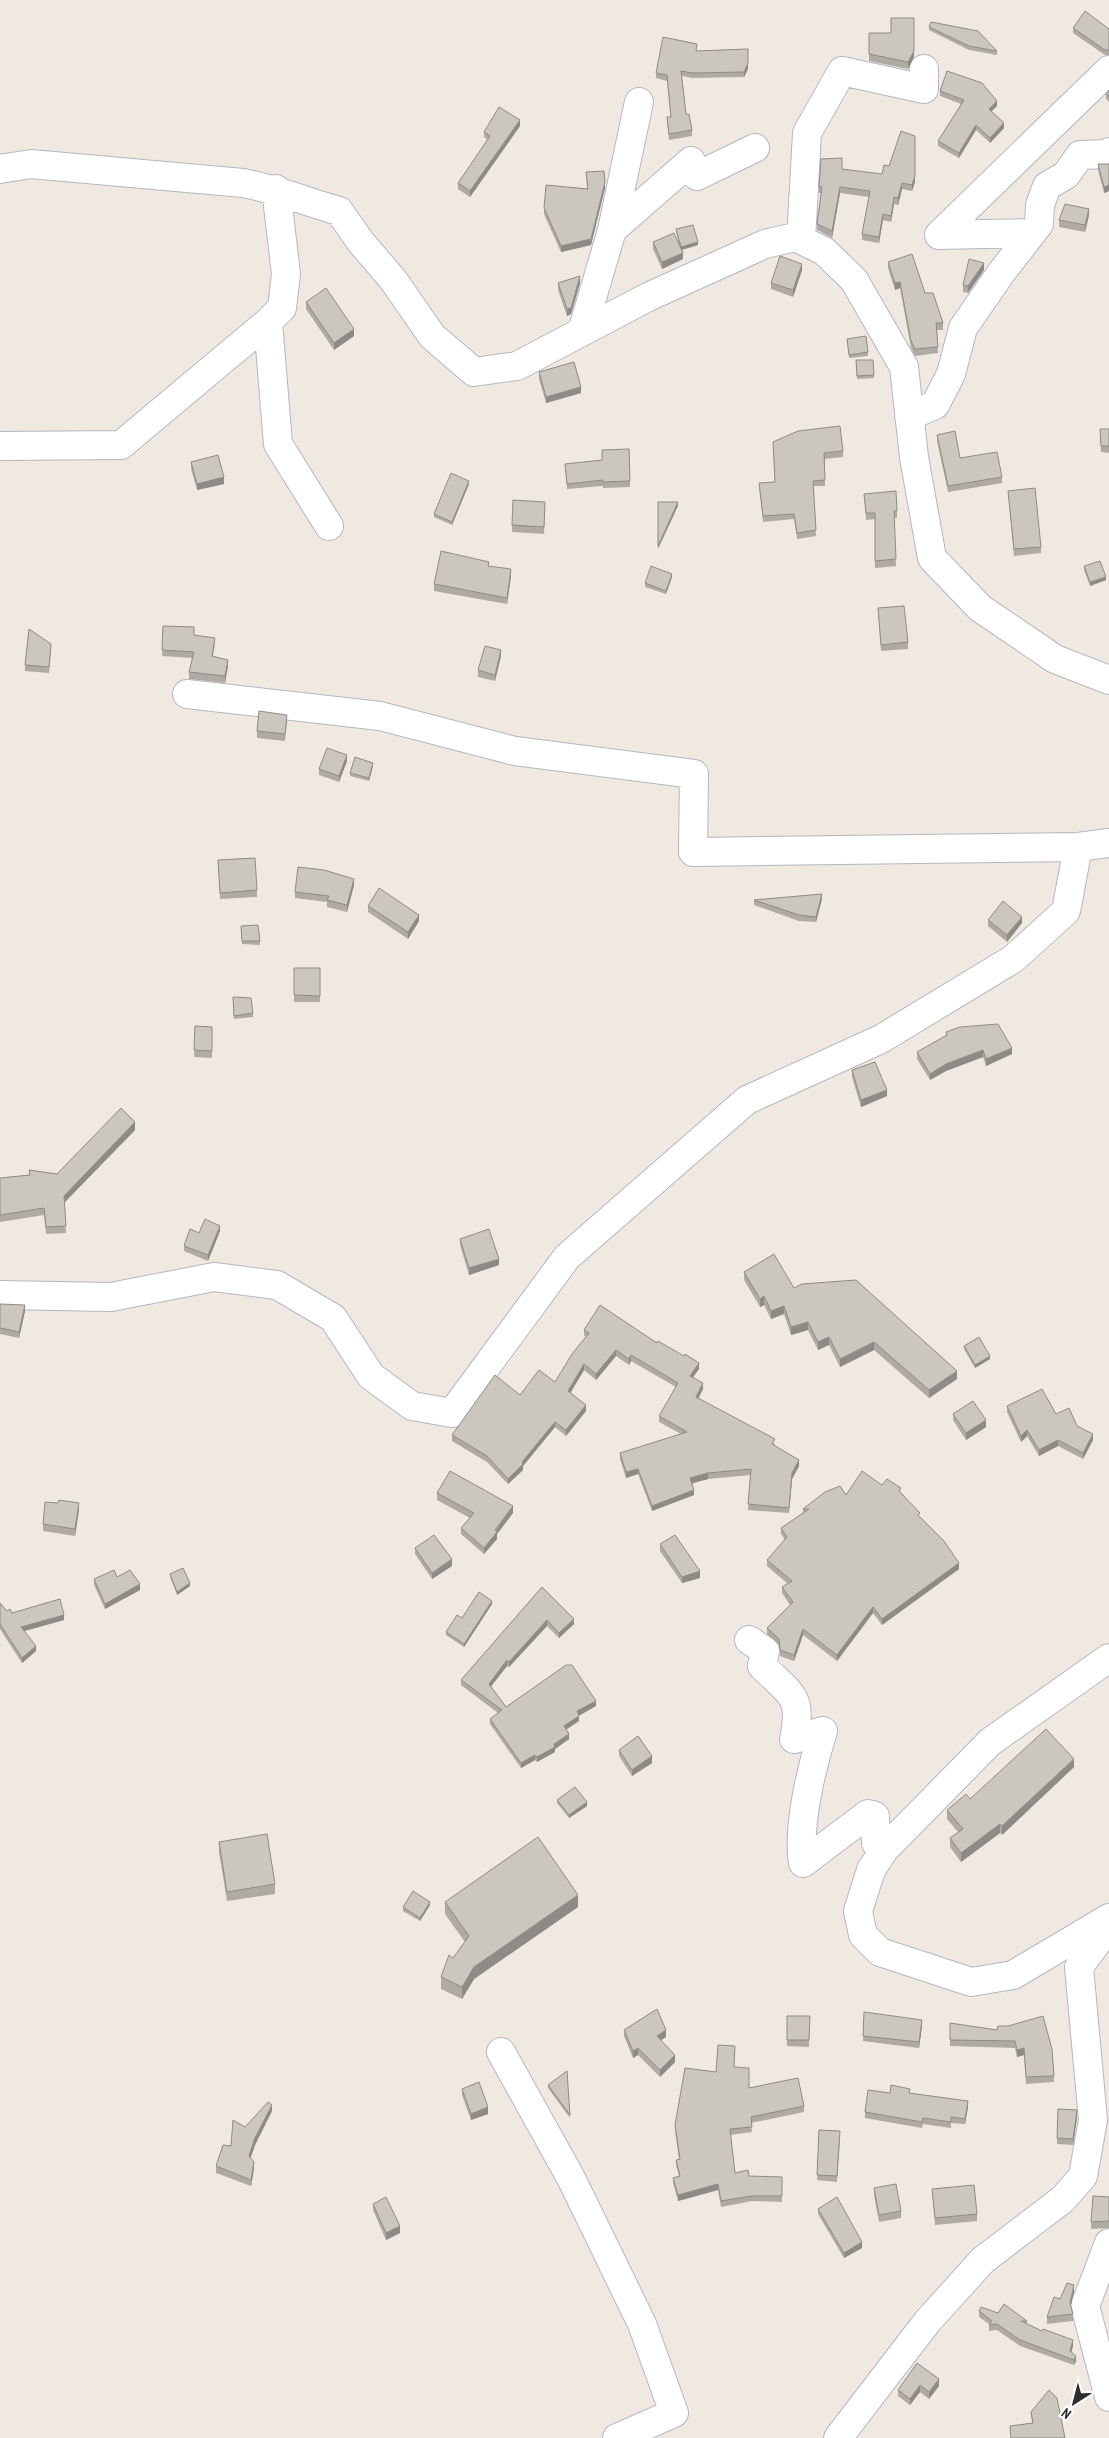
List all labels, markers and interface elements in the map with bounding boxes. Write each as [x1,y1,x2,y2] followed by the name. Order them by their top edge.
[1049,2378,1099,2428] north arrow
[1058,2404,1075,2423] text: N

